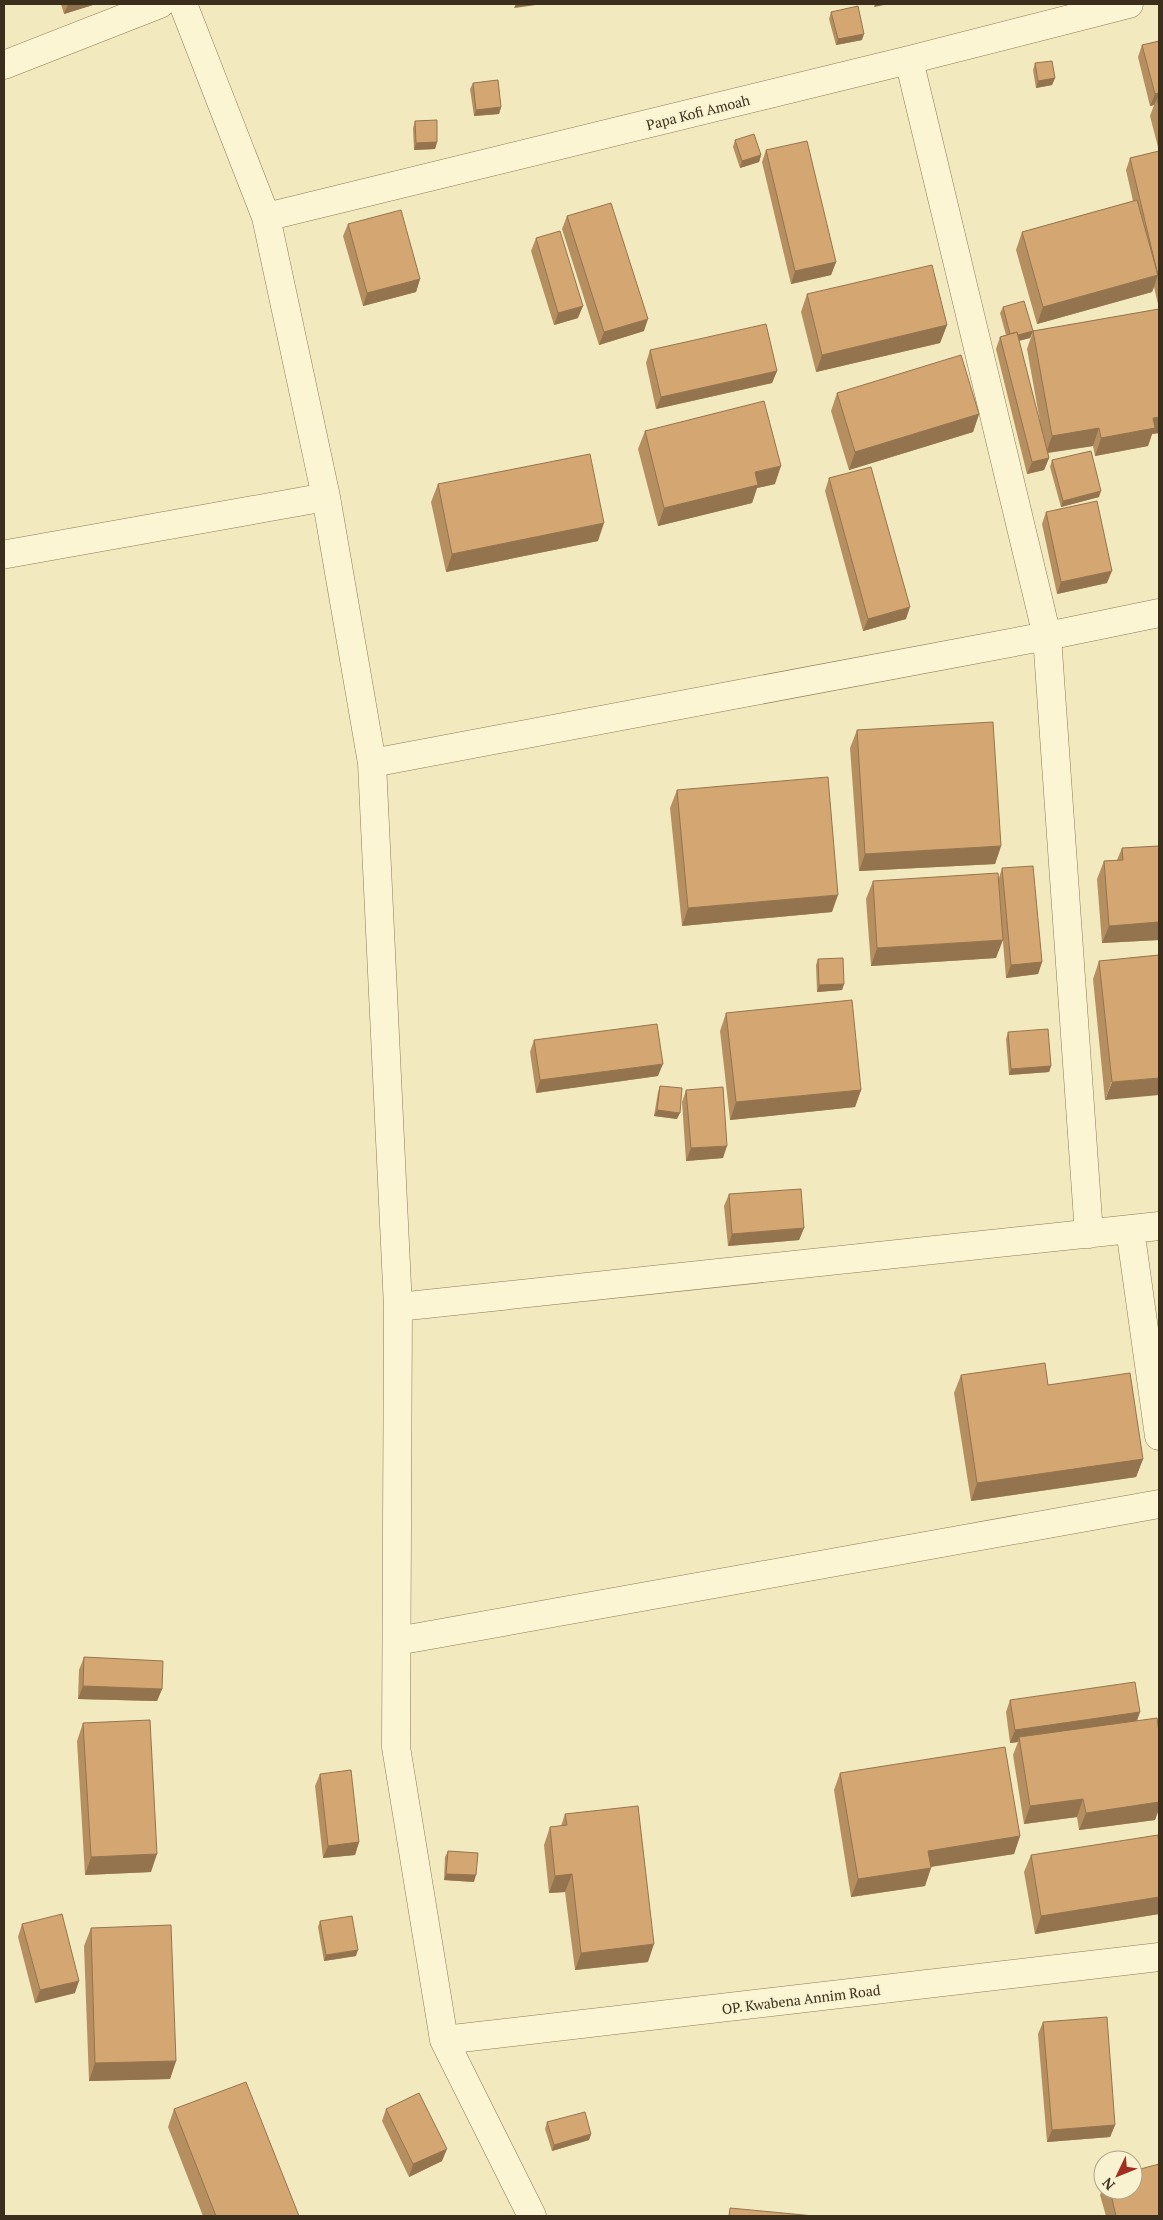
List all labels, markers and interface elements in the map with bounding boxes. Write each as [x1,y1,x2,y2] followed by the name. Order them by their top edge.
[644,90,752,134] street label: Papa Kofi Amoah
[721,1980,882,2018] street label: OP. Kwabena Annim Road
[1093,2150,1143,2200] north arrow
[1097,2174,1119,2195] text: N

